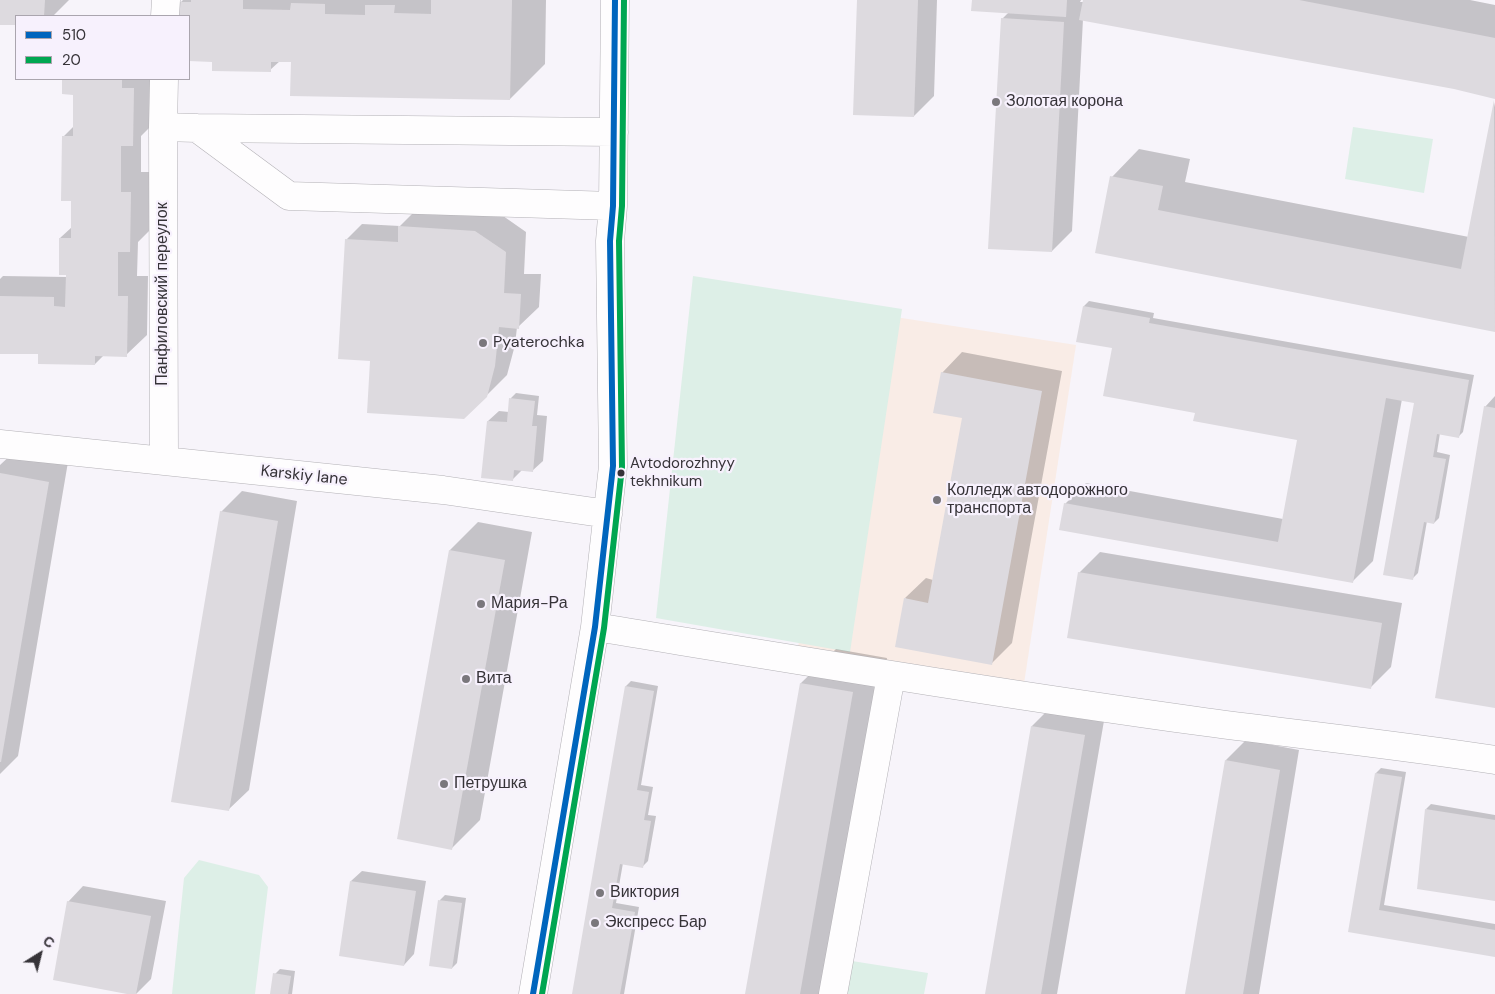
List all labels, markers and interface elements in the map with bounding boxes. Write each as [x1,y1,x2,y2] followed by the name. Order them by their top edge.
[15,15,190,80] legend
[62,25,86,45] text: 510
[62,50,81,70] text: 20
[1006,92,1123,112] place label: Золотая корона
[990,96,1002,108] marker: Золотая корона
[153,202,173,386] street label: Панфиловский переулок
[493,333,584,353] place label: Pyaterochka
[477,337,489,349] marker: Pyaterochka
[630,455,735,490] place label: Avtodorozhnyy tekhnikum
[260,462,348,490] street label: Karskiy lane
[616,468,626,478] marker: Avtodorozhnyy tekhnikum
[947,481,1128,519] place label: Колледж автодорожного транспорта
[931,494,943,506] marker: Колледж автодорожного транспорта
[491,594,568,614] place label: Мария-Ра
[475,598,487,610] marker: Мария-Ра
[476,669,512,689] place label: Вита
[460,673,472,685] marker: Вита
[454,774,527,794] place label: Петрушка
[438,778,450,790] marker: Петрушка
[610,883,679,903] place label: Виктория
[594,887,606,899] marker: Виктория
[605,913,707,933] place label: Экспресс Бар
[589,917,601,929] marker: Экспресс Бар
[15,929,65,979] north arrow
[39,932,58,952] text: С

